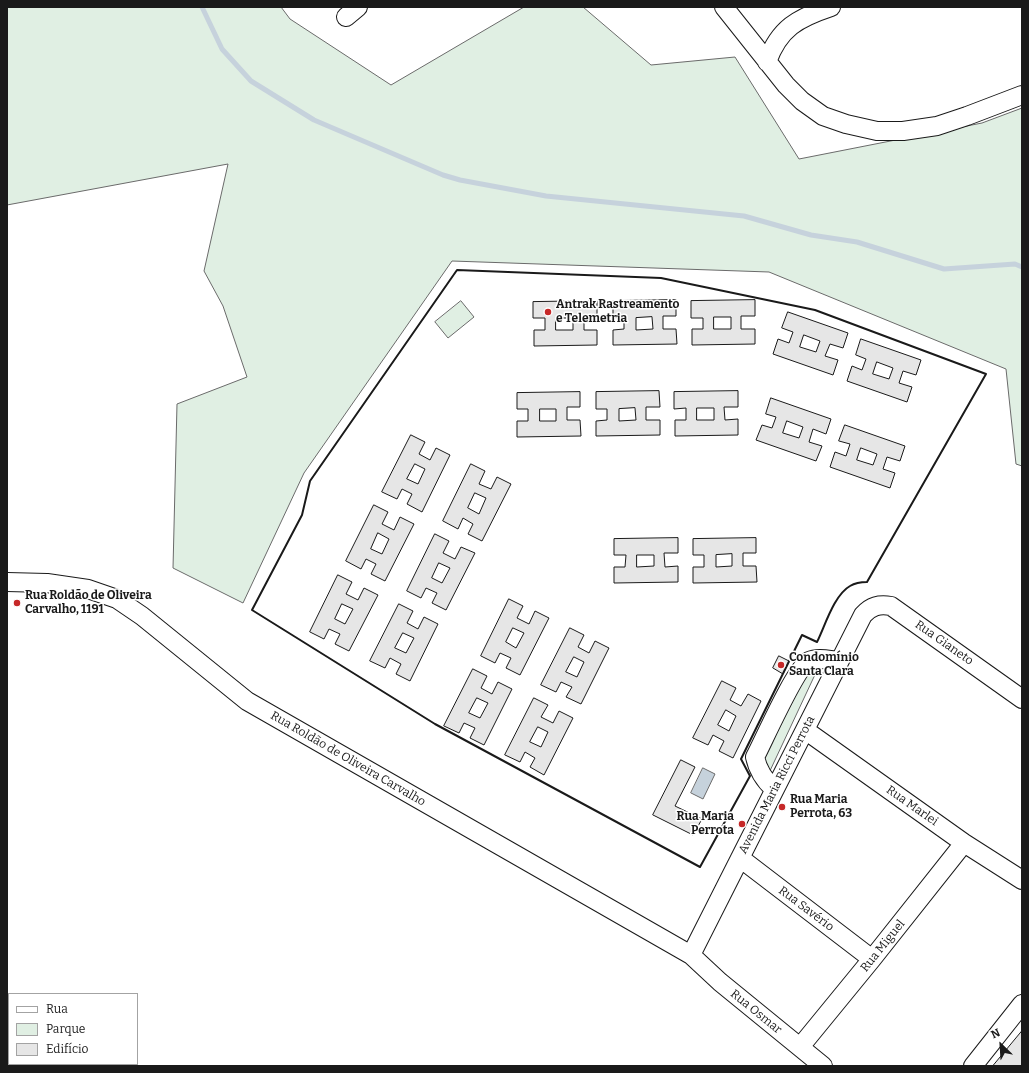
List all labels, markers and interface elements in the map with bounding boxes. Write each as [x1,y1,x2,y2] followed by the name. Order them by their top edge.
[556,298,680,326] place label: Antrak Rastreamento e Telemetria
[543,307,553,317] marker: Antrak Rastreamento e Telemetria
[25,589,152,617] place label: Rua Roldão de Oliveira Carvalho, 1191
[12,598,22,608] marker: Rua Roldão de Oliveira Carvalho, 1191
[912,618,976,668] street label: Rua Gianeto
[789,651,859,679] place label: Condomínio Santa Clara
[776,660,786,670] marker: Condomínio Santa Clara
[268,709,428,809] street label: Rua Roldão de Oliveira Carvalho
[736,714,818,856] street label: Avenida Maria Ricci Perrota
[883,783,941,829] street label: Rua Marlei
[790,793,852,821] place label: Rua Maria Perrota, 63
[777,802,787,812] marker: Rua Maria Perrota, 63
[677,810,734,838] place label: Rua Maria Perrota
[737,819,747,829] marker: Rua Maria Perrota
[775,884,837,934] street label: Rua Savério
[858,917,908,975] street label: Rua Miguel
[727,987,785,1037] street label: Rua Osmar
[8,993,138,1065] legend
[46,1002,68,1016] text: Rua
[46,1022,85,1036] text: Parque
[981,1025,1021,1065] north arrow
[989,1026,1002,1041] text: N
[46,1042,88,1056] text: Edifício

